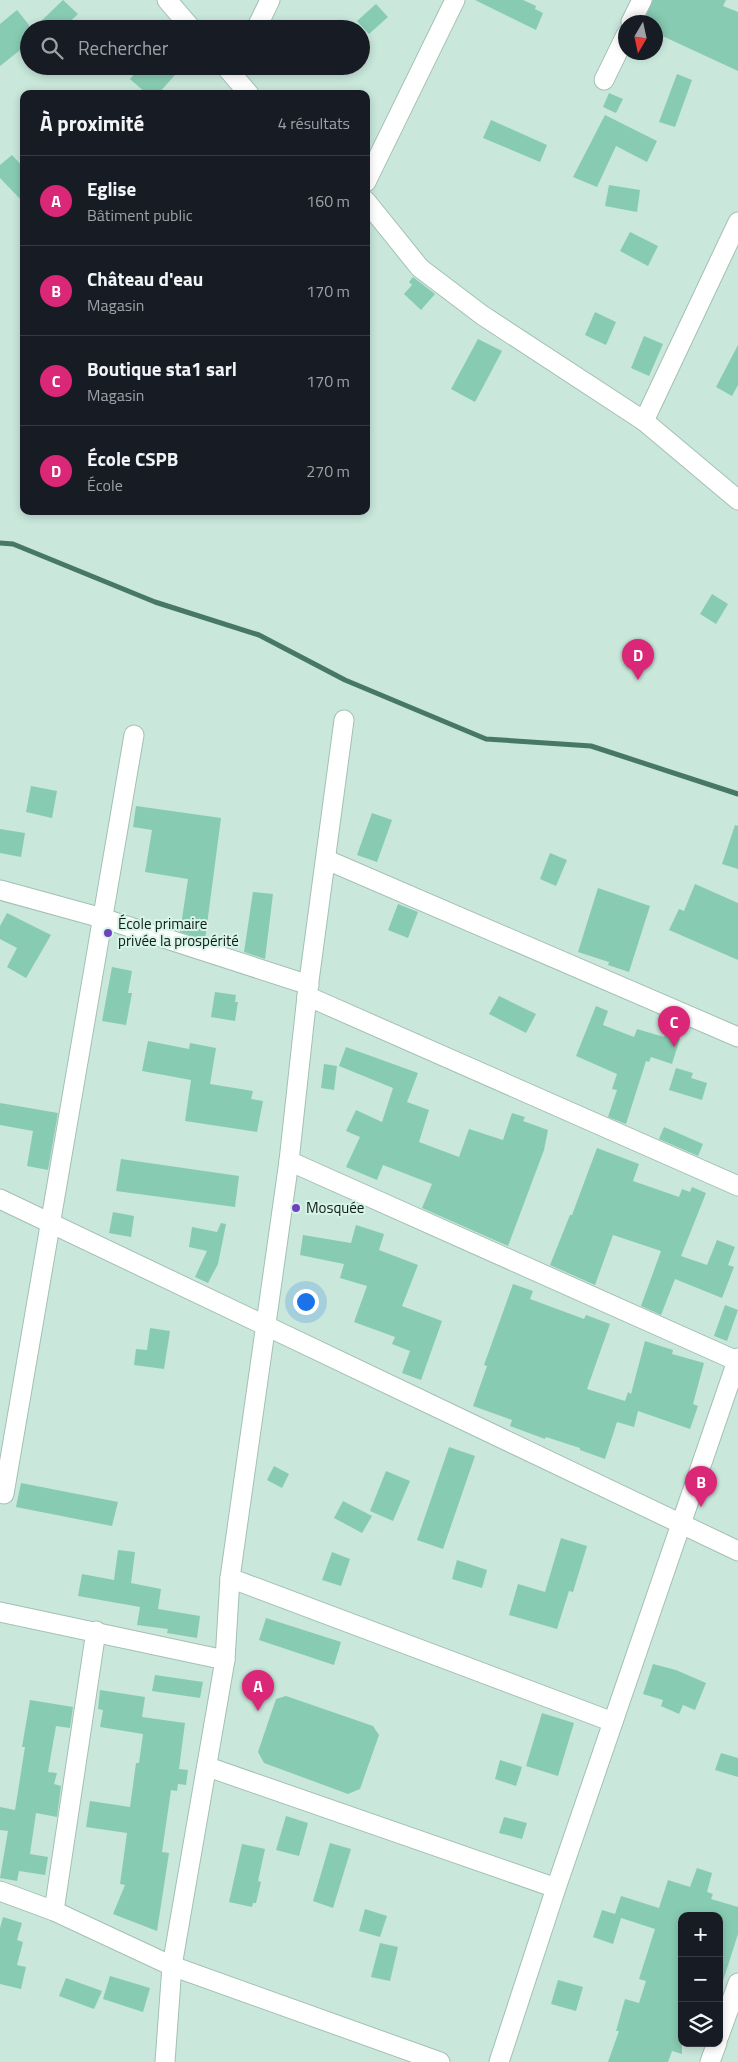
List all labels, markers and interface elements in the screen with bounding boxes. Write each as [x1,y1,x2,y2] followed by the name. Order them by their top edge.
[618,15,663,60] north arrow
[20,20,370,75] search box
[78,33,168,62] text: Rechercher
[38,34,66,62] icon: search
[40,107,144,139] text: À proximité
[278,111,350,135] text: 4 résultats
[87,174,136,203] text: Eglise
[51,189,61,213] text: A
[306,189,350,213] text: 160 m
[87,203,193,227] text: Bâtiment public
[87,264,203,293] text: Château d'eau
[51,279,61,303] text: B
[306,279,350,303] text: 170 m
[87,293,144,317] text: Magasin
[87,354,237,383] text: Boutique sta1 sarl
[52,369,60,393] text: C
[306,369,350,393] text: 170 m
[87,383,144,407] text: Magasin
[87,444,178,473] text: École CSPB
[51,459,61,483] text: D
[306,459,350,483] text: 270 m
[87,473,123,497] text: École
[622,639,654,680] pin: D
[118,912,239,952] place label: École primaire privée la prospérité
[102,927,114,939] marker: École primaire privée la prospérité
[658,1006,690,1047] pin: C
[306,1196,364,1219] place label: Mosquée
[290,1202,302,1214] marker: Mosquée
[293,1289,319,1315] your location
[685,1466,717,1507] pin: B
[242,1670,274,1711] pin: A
[678,1912,723,2047] map controls
[678,1912,723,1957] button: +
[678,1957,723,2002] button: −
[678,2002,723,2047] button: layers

